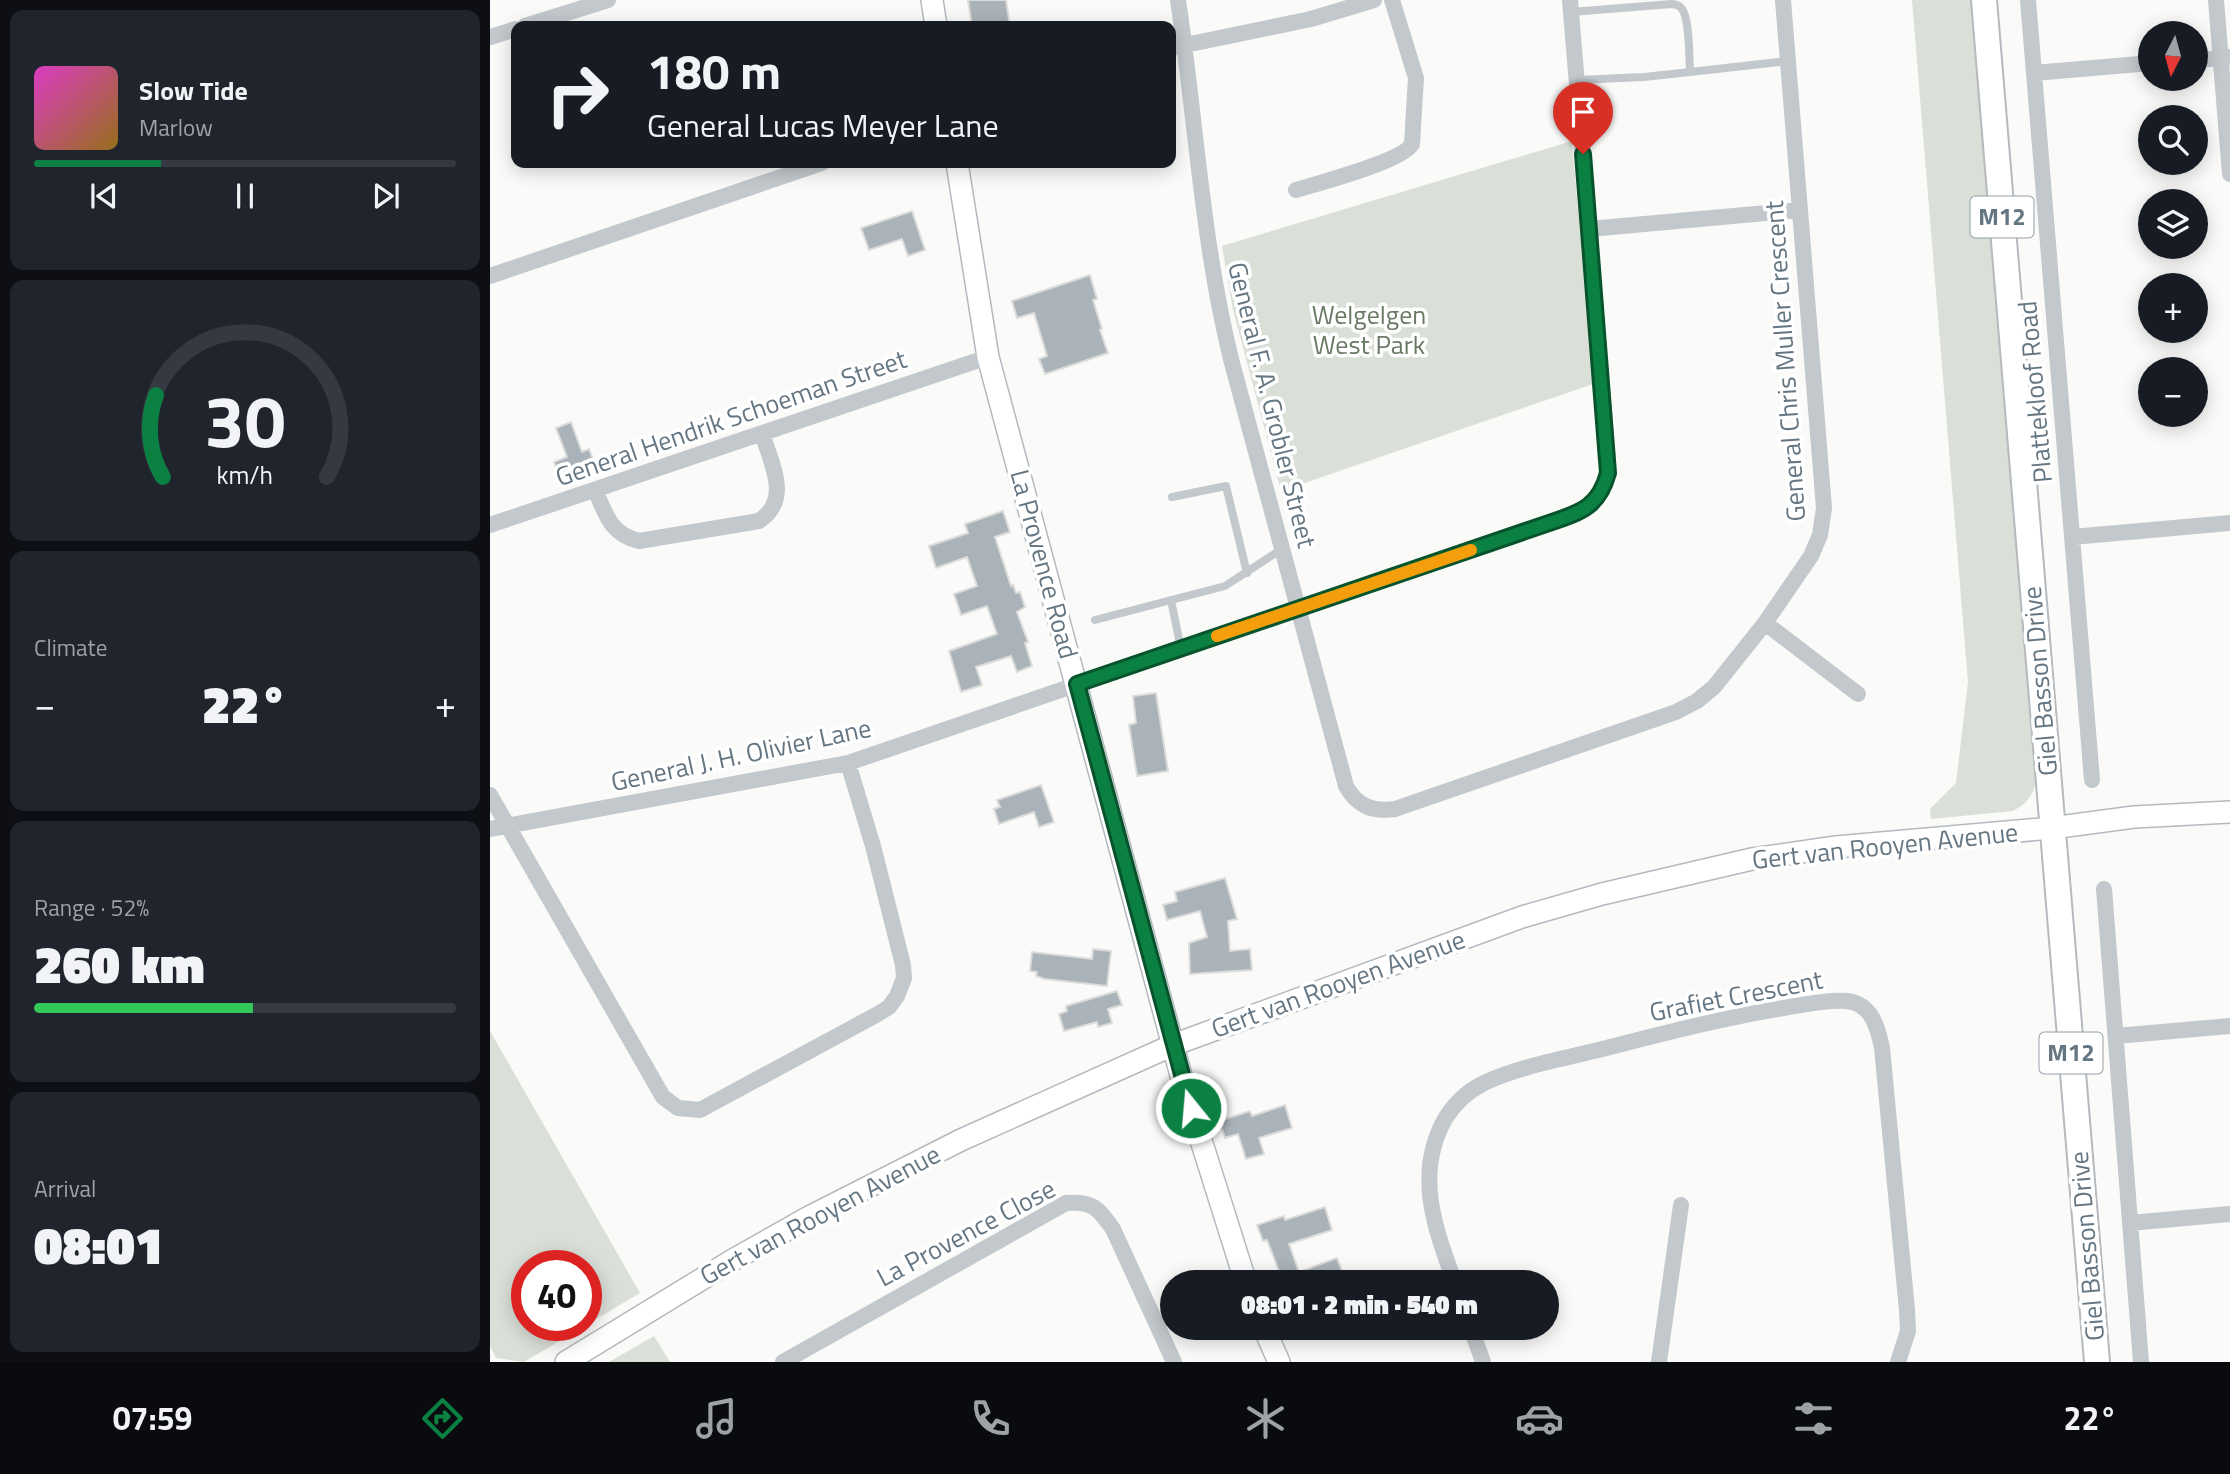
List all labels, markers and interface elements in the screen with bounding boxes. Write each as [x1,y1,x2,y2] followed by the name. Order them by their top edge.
[2138,21,2208,91] north arrow
[2138,21,2208,427] map controls
[647,33,781,108] text: 180 m
[532,49,623,140] icon: right
[139,71,248,110] text: Slow Tide
[1553,82,1613,154] pin
[1564,93,1602,131] icon: arrive
[647,101,999,149] text: General Lucas Meyer Lane
[2138,105,2208,175] button: search
[139,110,213,145] text: Marlow
[85,177,123,215] icon: previous
[226,177,264,215] icon: pause
[367,177,405,215] icon: next
[2138,189,2208,259] button: layers
[1970,196,2034,238] road number: M12
[1754,199,1815,523] street label: General Chris Muller Crescent
[1218,258,1327,552] street label: General F. A. Grobler Street
[2138,273,2208,343] button: +
[1312,295,1426,364] park label: Welgelgen West Park
[2007,300,2062,485] street label: Plattekloof Road
[550,339,912,496] street label: General Hendrik Schoeman Street
[2138,357,2208,427] button: −
[204,365,286,475] text: 30
[217,455,273,493] text: km/h
[1000,465,1088,663] street label: La Provence Road
[2012,585,2067,777] street label: Giel Basson Drive
[34,630,107,665] text: Climate
[202,664,288,743] text: 22°
[34,675,55,733] text: −
[435,675,456,733] text: +
[607,708,875,801] street label: General J. H. Olivier Lane
[1750,812,2020,879] street label: Gert van Rooyen Avenue
[34,890,149,925] text: Range · 52%
[1206,919,1470,1048] street label: Gert van Rooyen Avenue
[34,924,205,1003] text: 260 km
[1646,960,1826,1031] street label: Grafiet Crescent
[2040,1032,2102,1073] road number: M12
[1154,1071,1228,1145] position arrow
[693,1135,947,1295] street label: Gert van Rooyen Avenue
[2059,1150,2114,1342] street label: Giel Basson Drive
[869,1169,1062,1296] street label: La Provence Close
[34,1171,96,1206] text: Arrival
[34,1205,163,1284] text: 08:01
[511,1250,602,1341] speed limit sign: 40
[1241,1285,1478,1324] text: 08:01 · 2 min · 540 m
[113,1394,193,1442] text: 07:59
[418,1394,467,1443] icon: directions
[692,1394,741,1443] icon: music
[966,1394,1015,1443] icon: phone
[1241,1394,1290,1443] icon: climate
[1515,1394,1564,1443] icon: car
[1789,1394,1838,1443] icon: filters
[2063,1394,2117,1442] text: 22°

